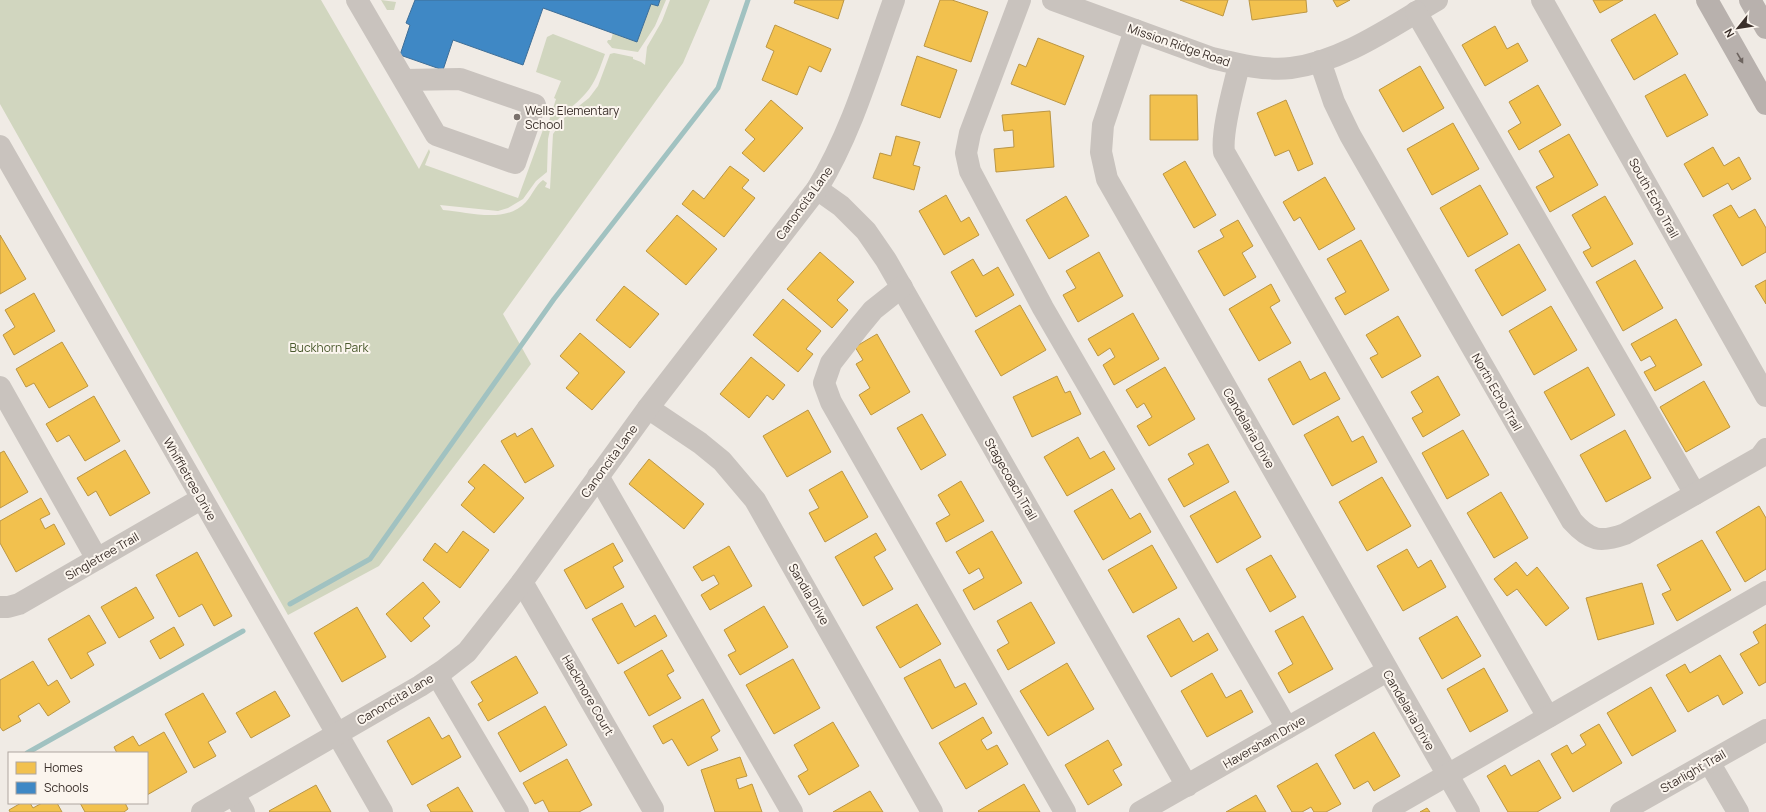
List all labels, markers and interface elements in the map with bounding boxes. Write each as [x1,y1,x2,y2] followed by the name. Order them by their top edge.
[1718,8,1758,48] north arrow
[1125,19,1233,71] street label: Mission Ridge Road
[1720,26,1737,40] text: N
[1736,52,1743,64] one-way arrow
[525,102,620,133] place label: Wells Elementary School
[512,112,522,122] marker: Wells Elementary School
[1625,155,1683,241] street label: South Echo Trail
[772,163,836,243] street label: Canoncita Lane
[289,339,370,356] park label: Buckhorn Park
[1468,350,1526,434] street label: North Echo Trail
[1219,385,1279,471] street label: Candelaria Drive
[577,421,641,501] street label: Canoncita Lane
[159,435,221,523] street label: Whiffletree Drive
[981,435,1041,523] street label: Stagecoach Trail
[62,528,142,584] street label: Singletree Trail
[785,560,833,628] street label: Sandia Drive
[558,652,618,739] street label: Hackmore Court
[1379,667,1439,753] street label: Candelaria Drive
[354,669,436,729] street label: Canoncita Lane
[1220,712,1308,772] street label: Haversham Drive
[1657,745,1729,797] street label: Starlight Trail
[8,752,148,804] legend
[44,759,83,776] text: Homes
[44,779,88,796] text: Schools

